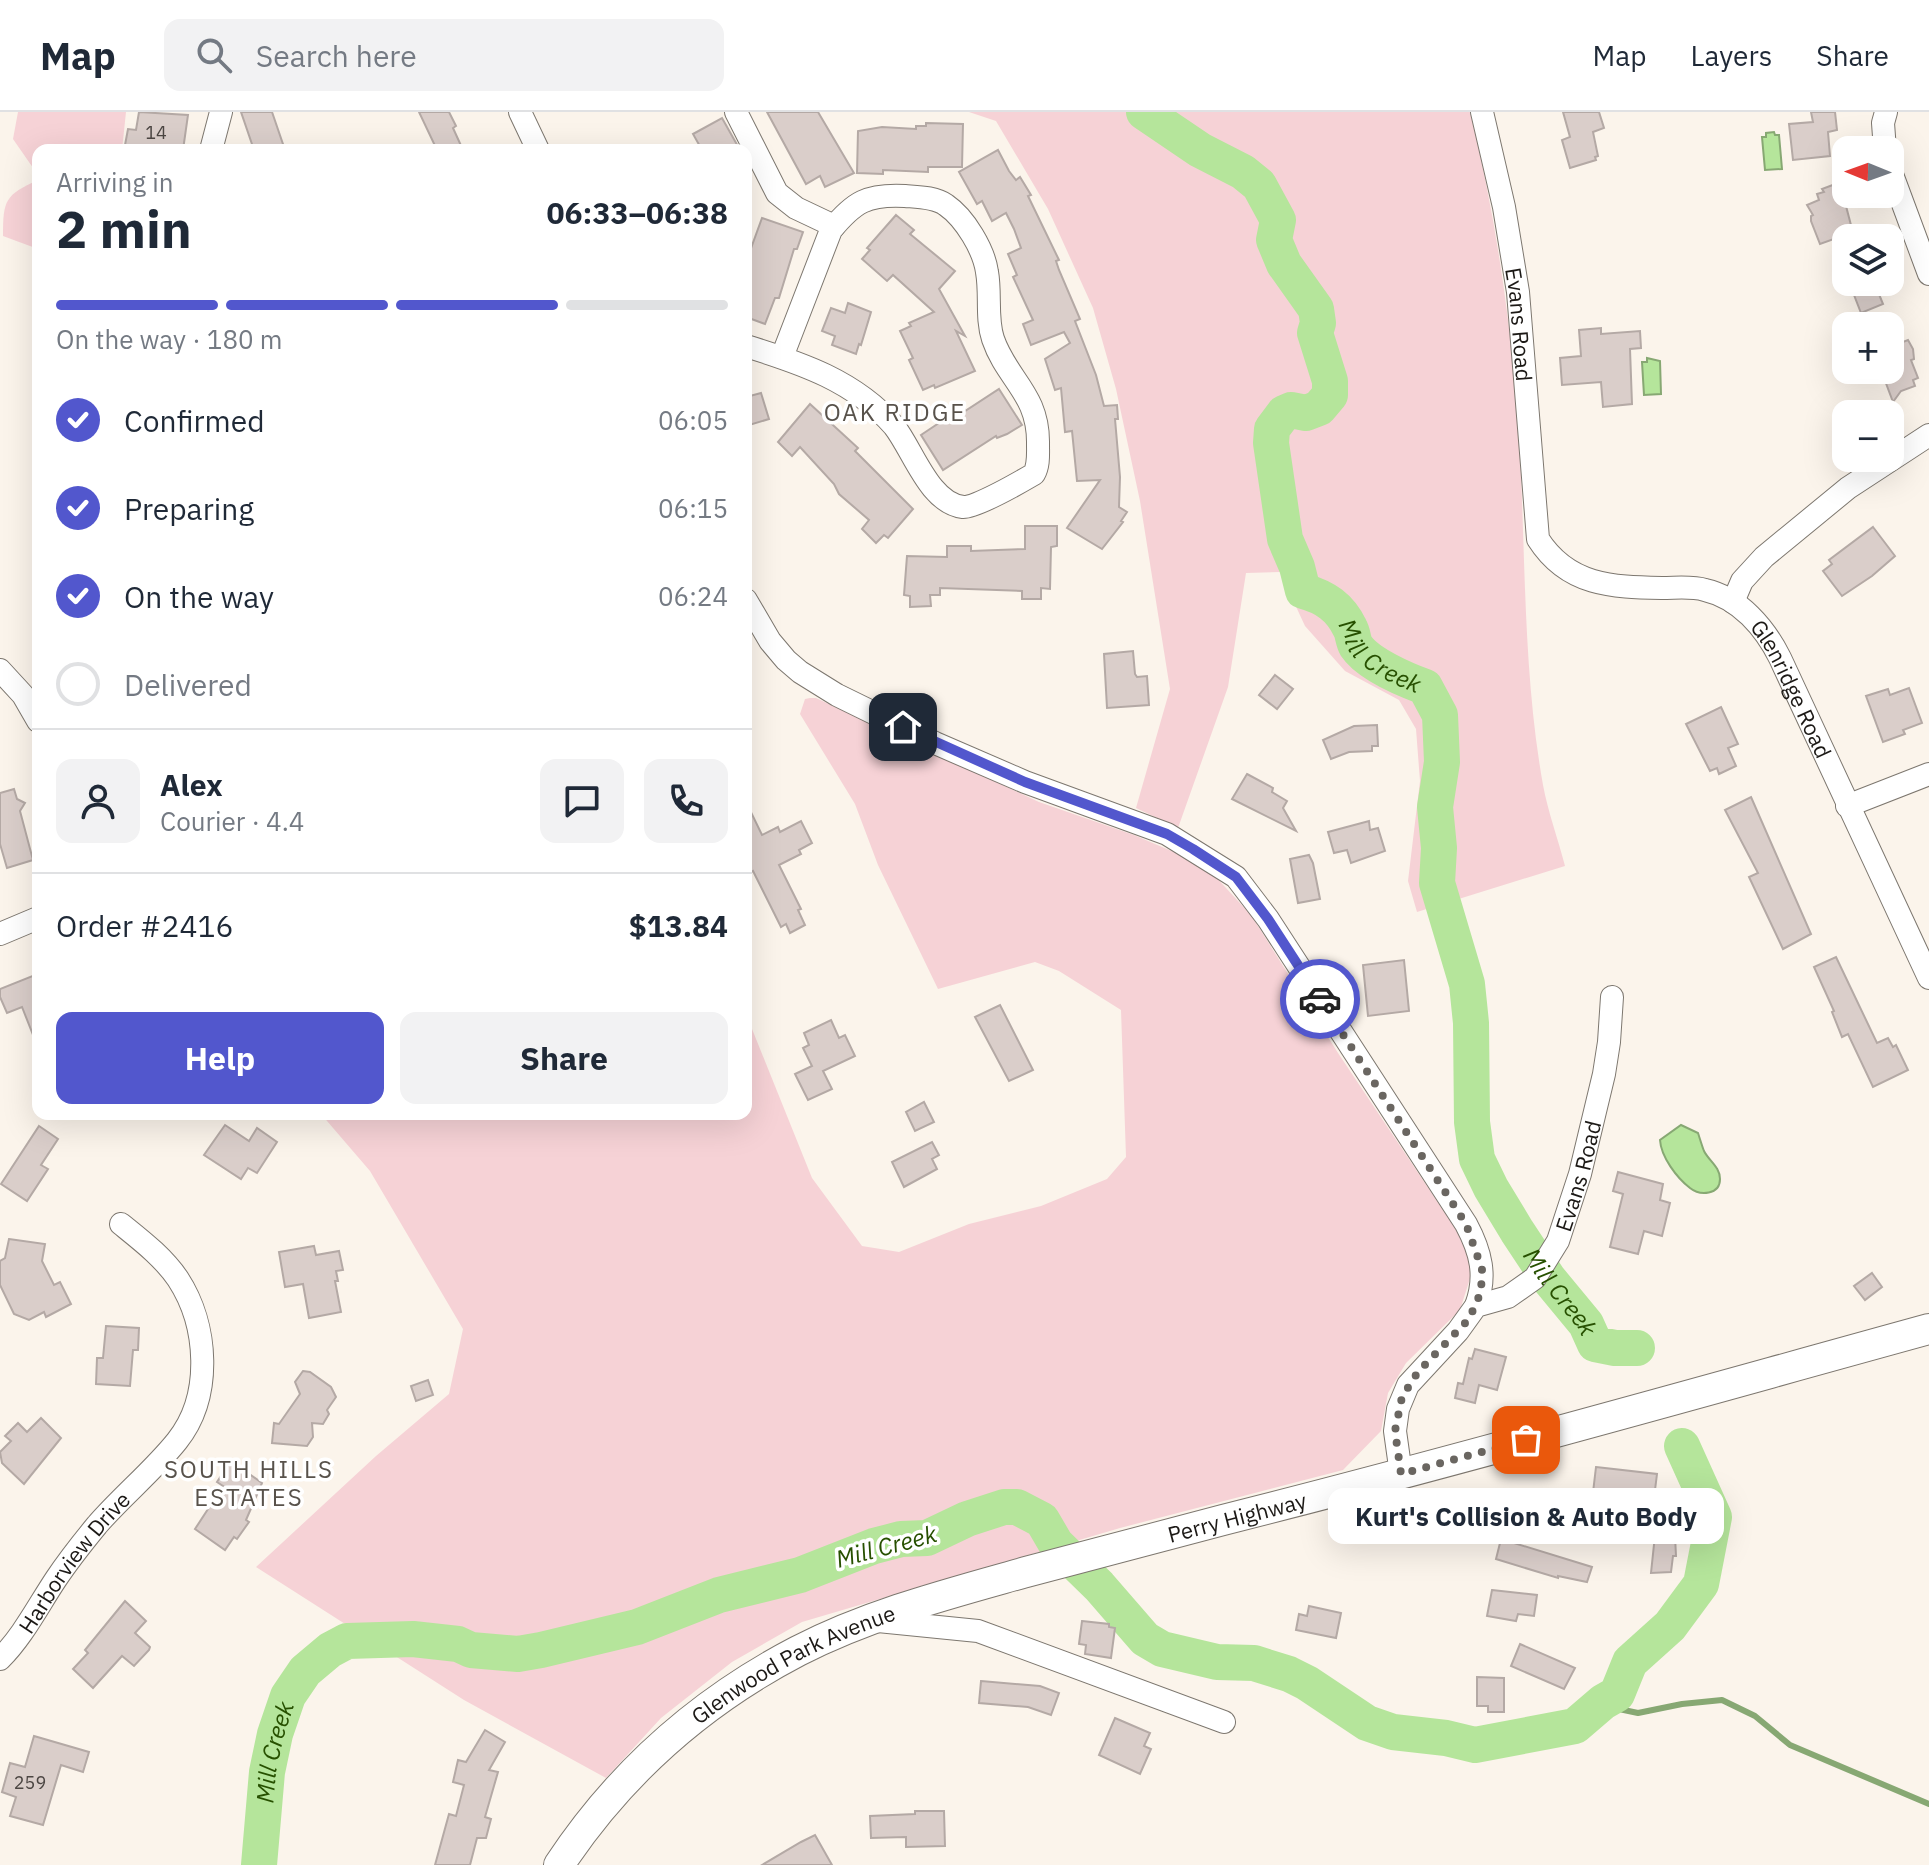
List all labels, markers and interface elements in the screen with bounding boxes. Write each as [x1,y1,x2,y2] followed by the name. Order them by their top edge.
[164,19,724,91] search box
[40,31,116,80] text: Map
[192,33,236,77] icon: search
[256,36,417,75] text: Search here
[1592,37,1646,74] text: Map
[1690,37,1772,74] text: Layers
[1816,37,1889,74] text: Share
[145,121,167,144] house number: 14
[1832,136,1904,208] north arrow
[1832,136,1904,472] map controls
[56,165,173,199] text: Arriving in
[547,193,728,232] text: 06:33–06:38
[56,195,192,262] text: 2 min
[1832,224,1904,296] button: layers
[1500,265,1540,382] street label: Evans Road
[1832,312,1904,384] button: +
[56,322,282,356] text: On the way · 180 m
[824,396,966,428] district label: OAK RIDGE
[56,398,100,442] icon: check
[1832,400,1904,472] button: −
[124,401,265,440] text: Confirmed
[658,403,728,437] text: 06:05
[56,486,100,530] icon: check
[124,489,254,528] text: Preparing
[658,491,728,525] text: 06:15
[56,574,100,618] icon: check
[124,577,274,616] text: On the way
[658,579,728,613] text: 06:24
[1332,613,1427,700] water label: Mill Creek
[1745,613,1839,762] street label: Glenridge Road
[124,665,252,704] text: Delivered
[869,693,937,761] pin
[881,705,925,749] icon: home
[56,759,140,843] button: person
[540,759,624,843] button: chat
[644,759,728,843] button: phone
[160,765,223,804] text: Alex
[160,804,304,838] text: Courier · 4.4
[56,906,233,945] text: Order #2416
[629,906,728,945] text: $13.84
[1280,959,1360,1039] courier
[1298,977,1342,1021] icon: car
[56,1012,384,1104] button: Help
[400,1012,728,1104] button: Share
[1548,1117,1607,1235] street label: Evans Road
[1516,1242,1605,1341] water label: Mill Creek
[1492,1406,1560,1474] pin
[1504,1418,1548,1462] icon: bag
[164,1453,334,1513] district label: SOUTH HILLS ESTATES
[11,1485,136,1638] street label: Harborview Drive
[1164,1485,1309,1548] street label: Perry Highway
[1328,1488,1724,1544] callout: Kurt's Collision & Auto Body
[1355,1499,1697,1533] text: Kurt's Collision & Auto Body
[832,1517,941,1575] water label: Mill Creek
[685,1597,899,1730] street label: Glenwood Park Avenue
[248,1697,301,1804] water label: Mill Creek
[14,1771,46,1794] house number: 259

